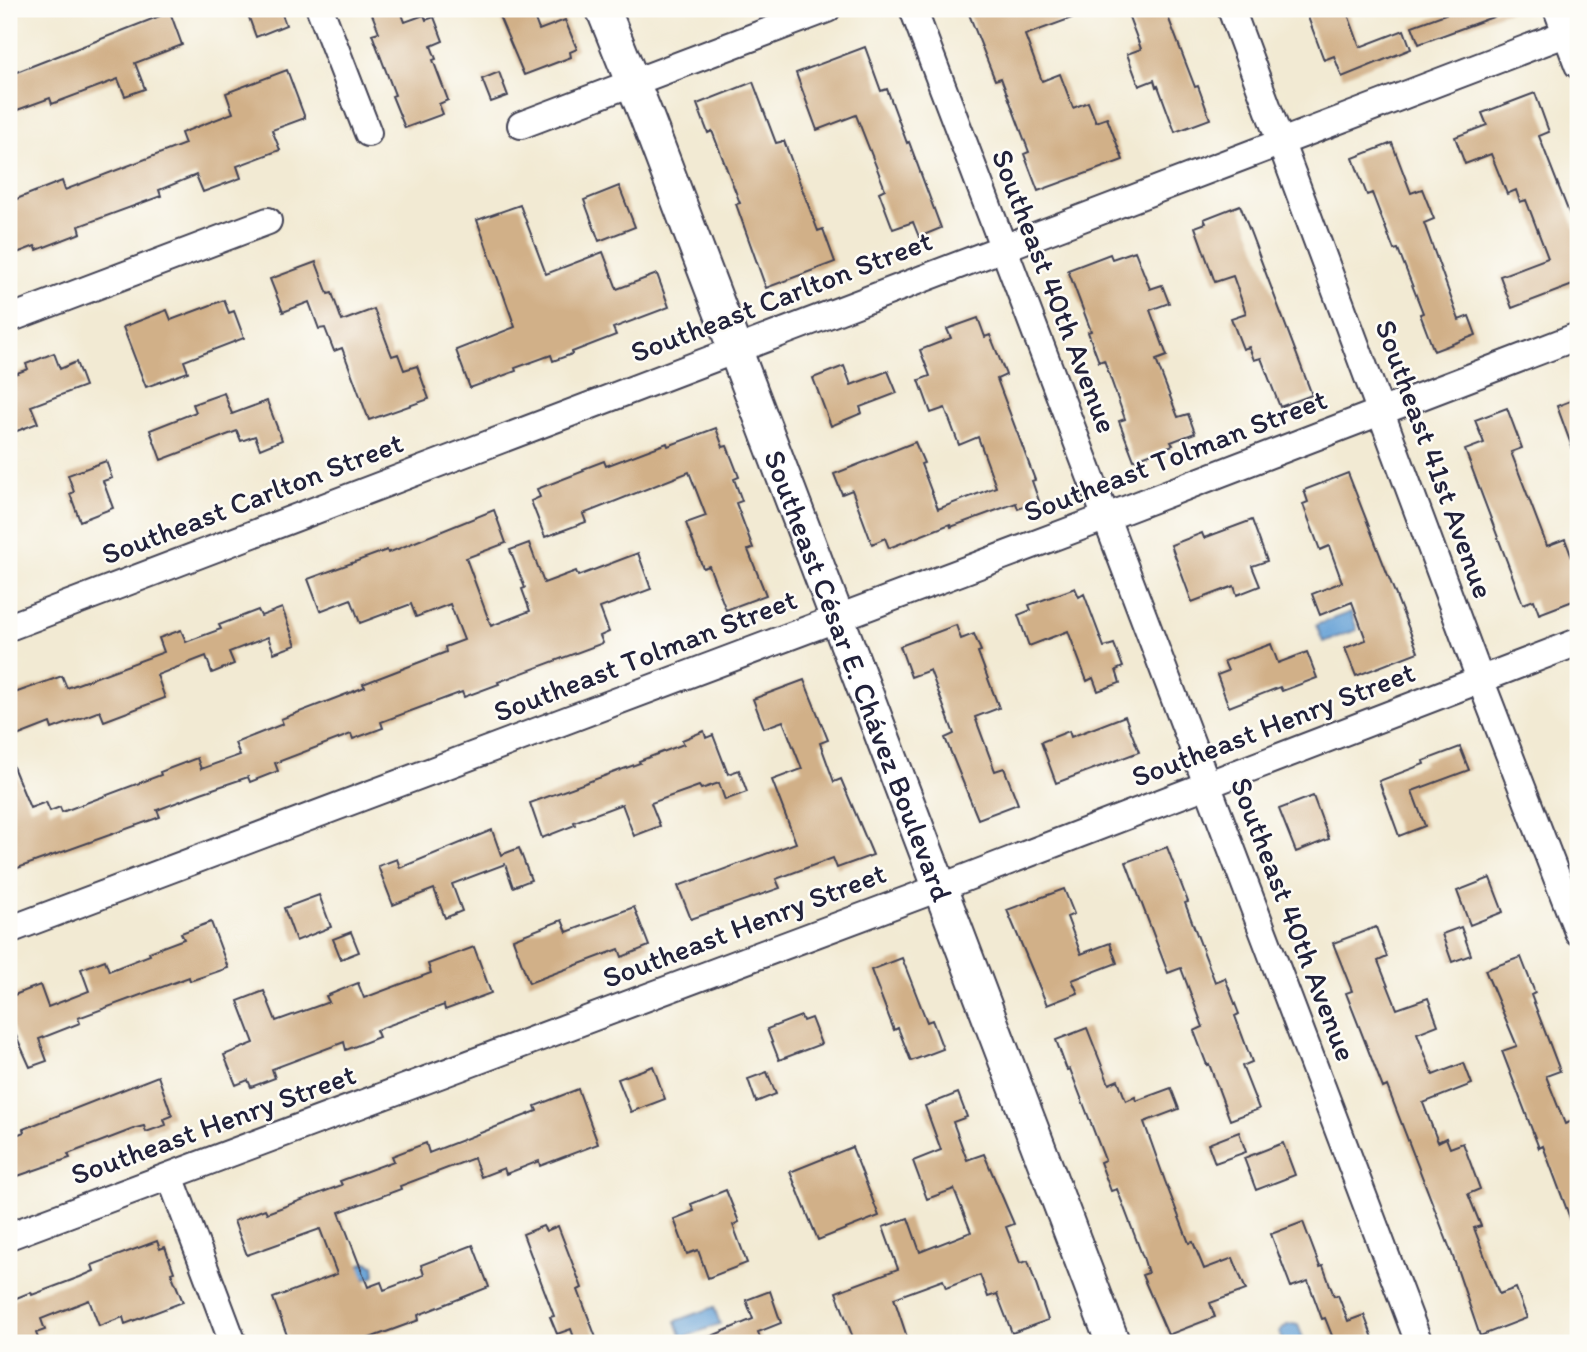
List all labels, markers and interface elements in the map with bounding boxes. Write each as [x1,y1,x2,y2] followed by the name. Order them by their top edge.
[984,144,1126,438] street label: Southeast 40th Avenue
[625,221,937,371] street label: Southeast Carlton Street
[1367,315,1503,603] street label: Southeast 41st Avenue
[1018,380,1332,530] street label: Southeast Tolman Street
[96,423,408,573] street label: Southeast Carlton Street
[756,445,962,907] street label: Southeast César E. Chávez Boulevard
[488,580,802,730] street label: Southeast Tolman Street
[1126,653,1420,795] street label: Southeast Henry Street
[1223,772,1365,1066] street label: Southeast 40th Avenue
[597,854,891,996] street label: Southeast Henry Street
[66,1055,360,1193] street label: Southeast Henry Street

